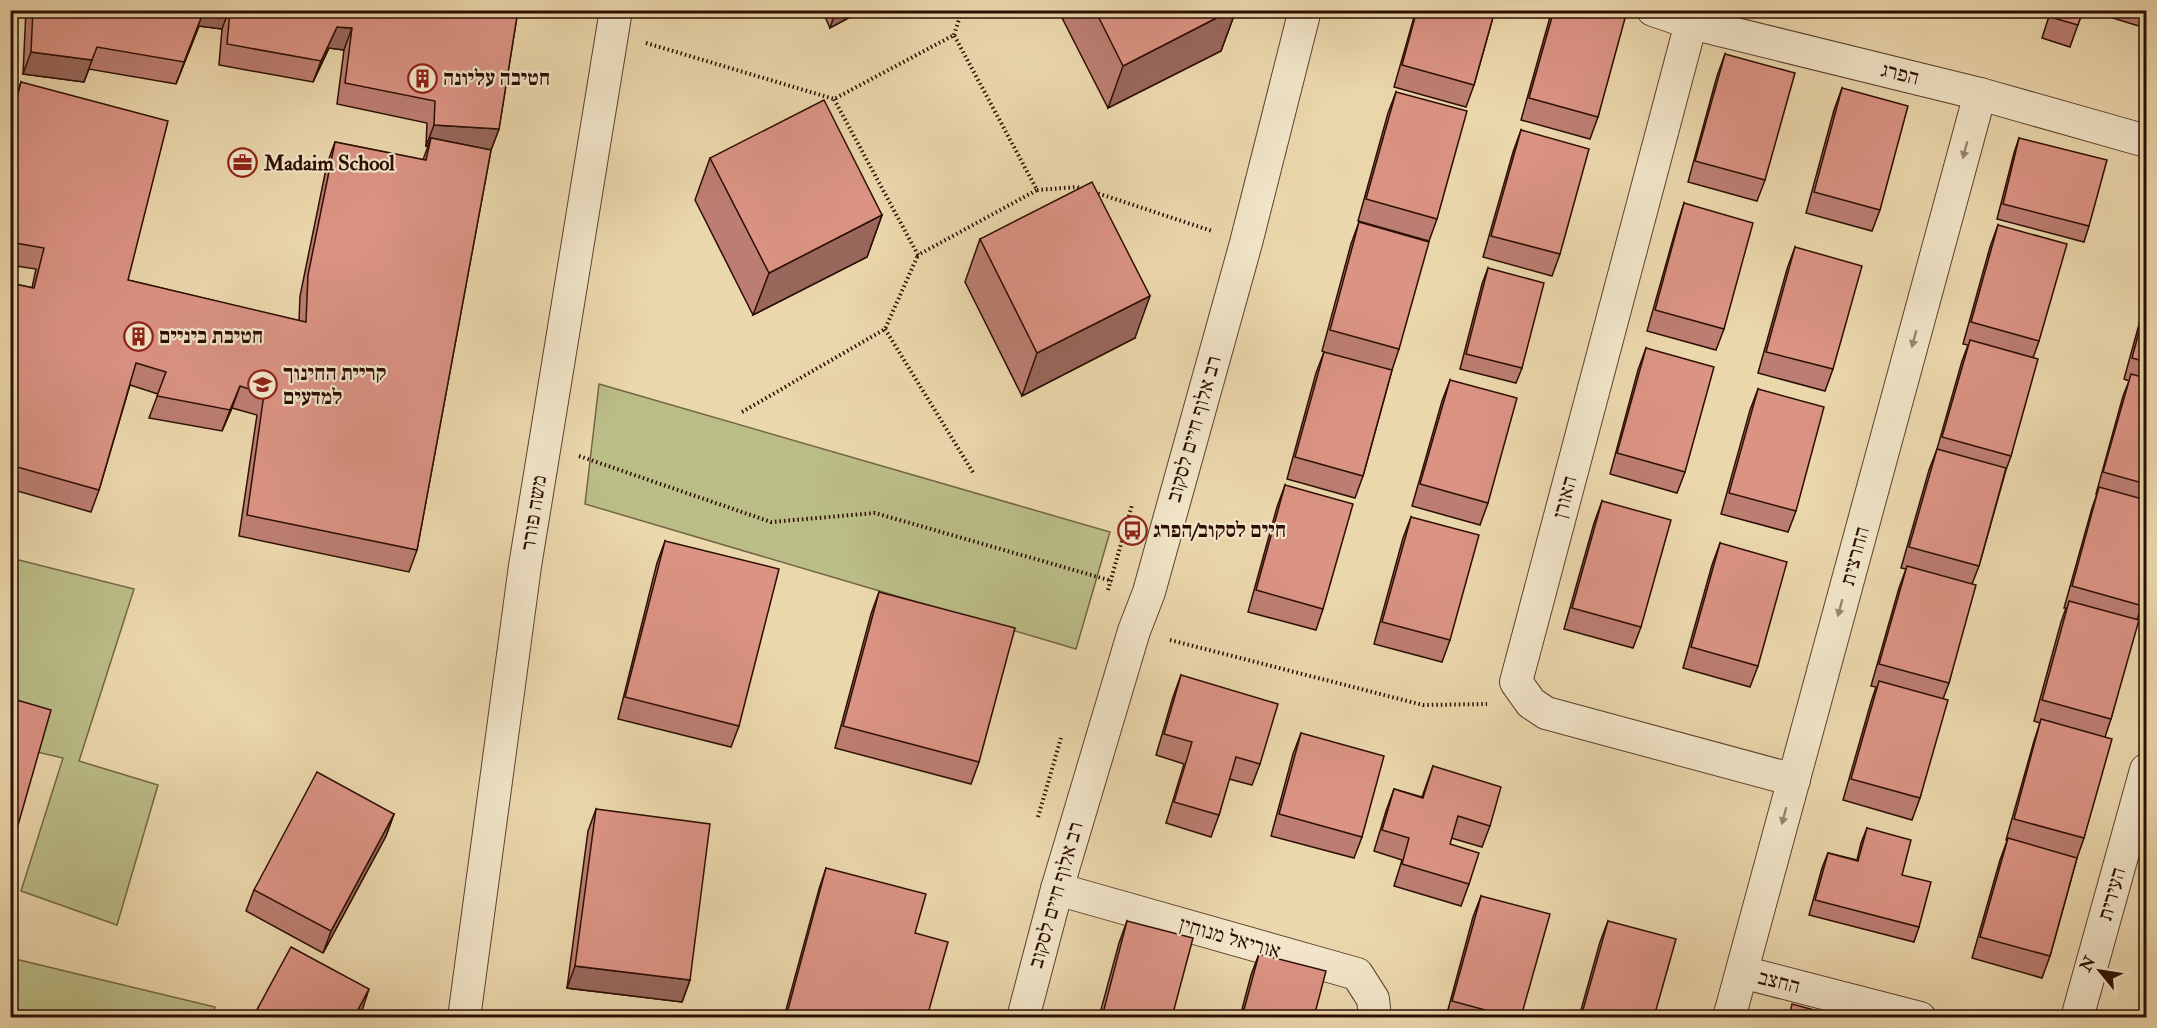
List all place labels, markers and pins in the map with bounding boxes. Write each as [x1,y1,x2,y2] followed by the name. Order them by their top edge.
[406,62,438,94] building icon: חטיבה עליונה
[443,65,550,92] place label: חטיבה עליונה
[227,147,259,179] office icon: Madaim School
[263,150,395,177] place label: Madaim School
[122,320,154,352] building icon: חטיבת ביניים
[159,323,263,350] place label: חטיבת ביניים
[283,360,387,411] place label: קריית החינוך למדעים
[246,369,278,401] school or university icon: קריית החינוך למדעים
[1116,514,1148,546] bus stop icon: חיים לסקוב/הפרג
[1153,517,1286,544] place label: חיים לסקוב/הפרג

